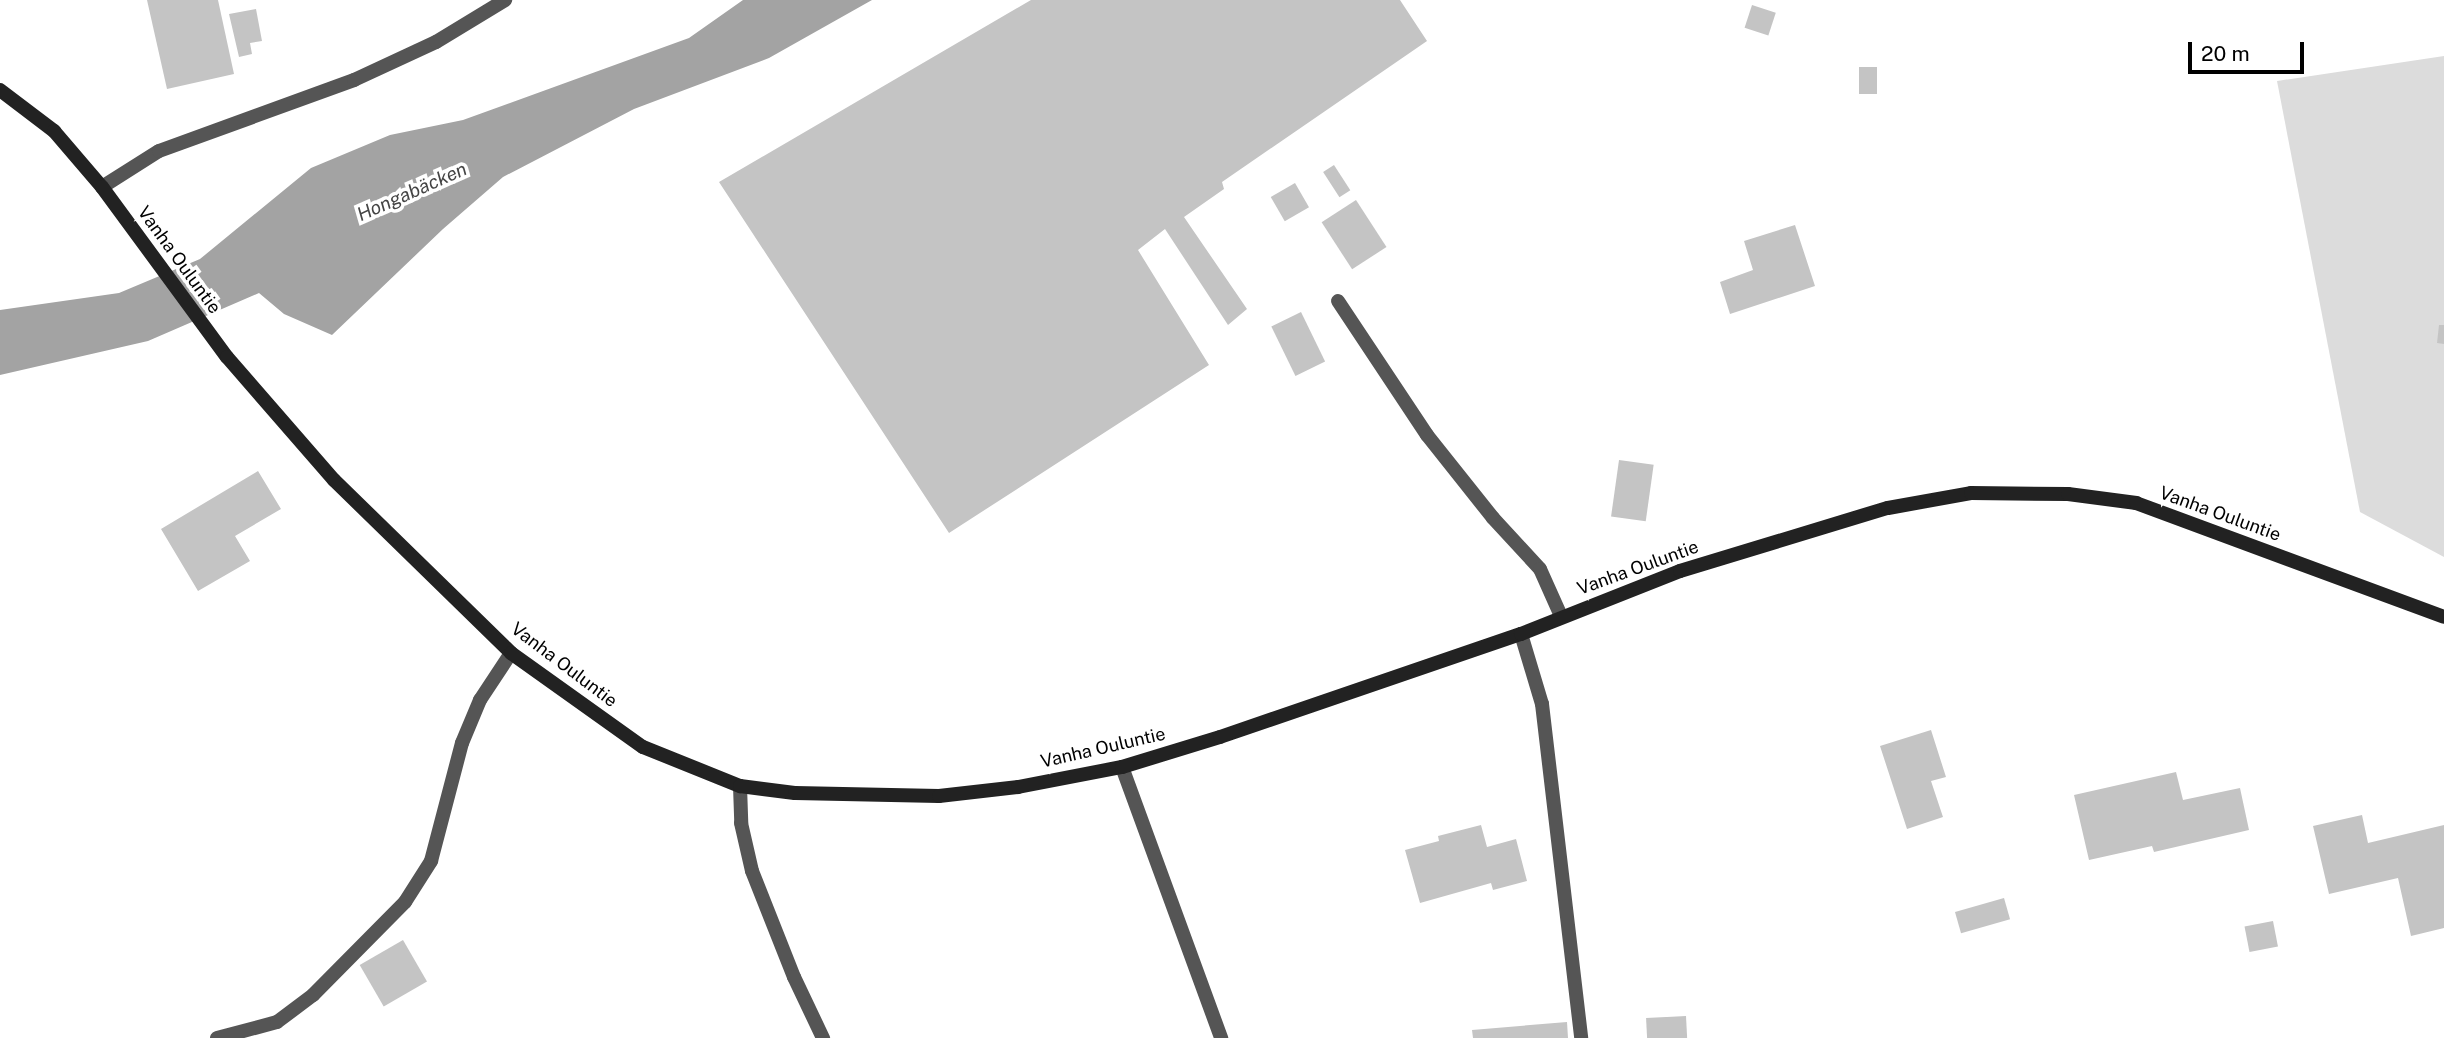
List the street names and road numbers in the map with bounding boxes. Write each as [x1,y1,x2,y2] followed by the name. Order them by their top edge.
[133,202,225,318] street label: Vanha Ouluntie
[2156,482,2284,546] street label: Vanha Ouluntie
[1574,536,1702,600] street label: Vanha Ouluntie
[507,618,621,712] street label: Vanha Ouluntie
[1038,723,1168,773] street label: Vanha Ouluntie

